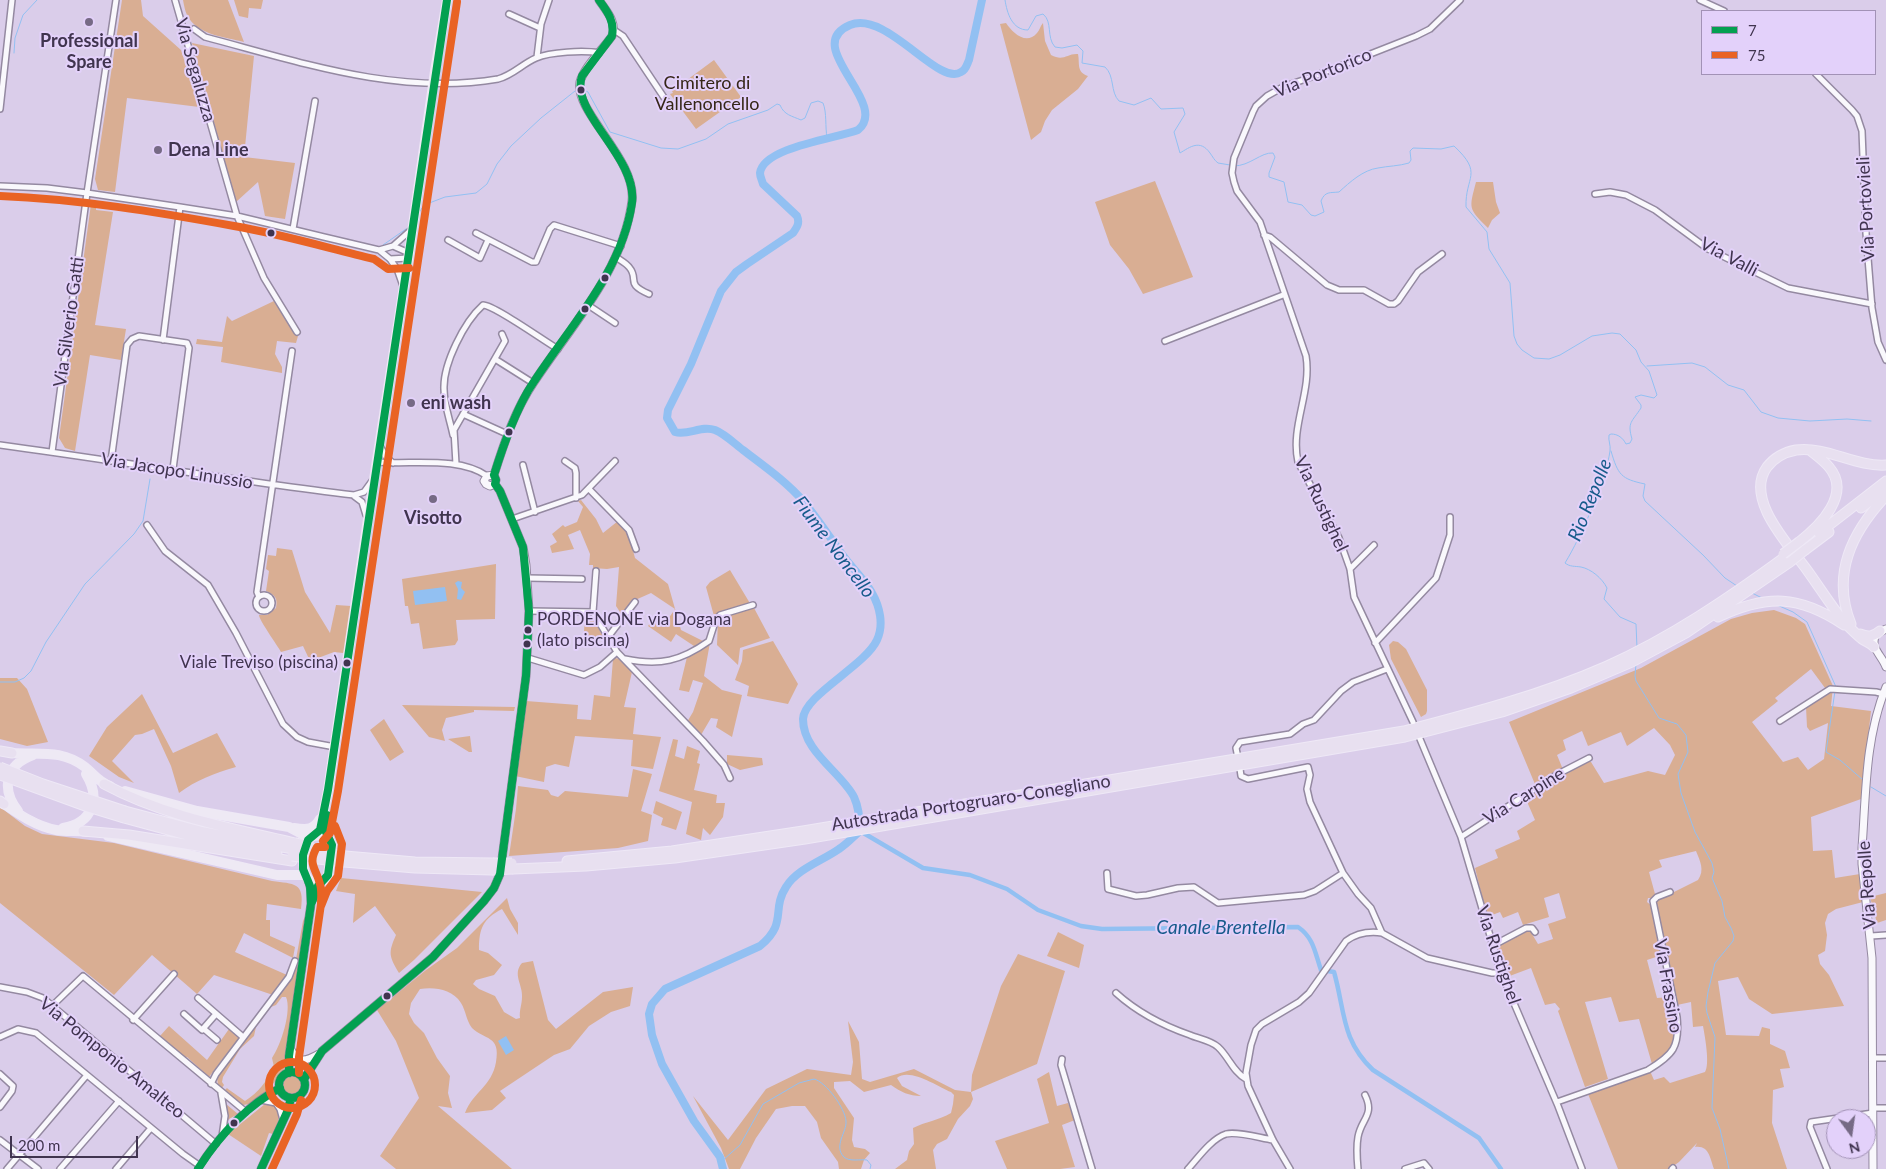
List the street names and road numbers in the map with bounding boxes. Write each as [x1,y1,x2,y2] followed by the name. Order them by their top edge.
[170,16,220,124] street label: Via Segaluzza
[1271,44,1375,102] street label: Via Portorico
[1852,156,1880,262] street label: Via Portovieli
[1696,233,1762,281] street label: Via Valli
[49,256,89,388] street label: Via Silverio Gatti
[99,448,255,494] street label: Via Jacopo Linussio
[1289,453,1353,555] street label: Via Rustighel
[1479,763,1569,829] street label: Via Carpine
[830,770,1112,836] street label: Autostrada Portogruaro-Conegliano
[1853,840,1881,930] street label: Via Repolle
[1471,903,1525,1007] street label: Via Rustighel
[1649,937,1687,1035] street label: Via Frassino
[35,993,189,1123] street label: Via Pomponio Amalteo

